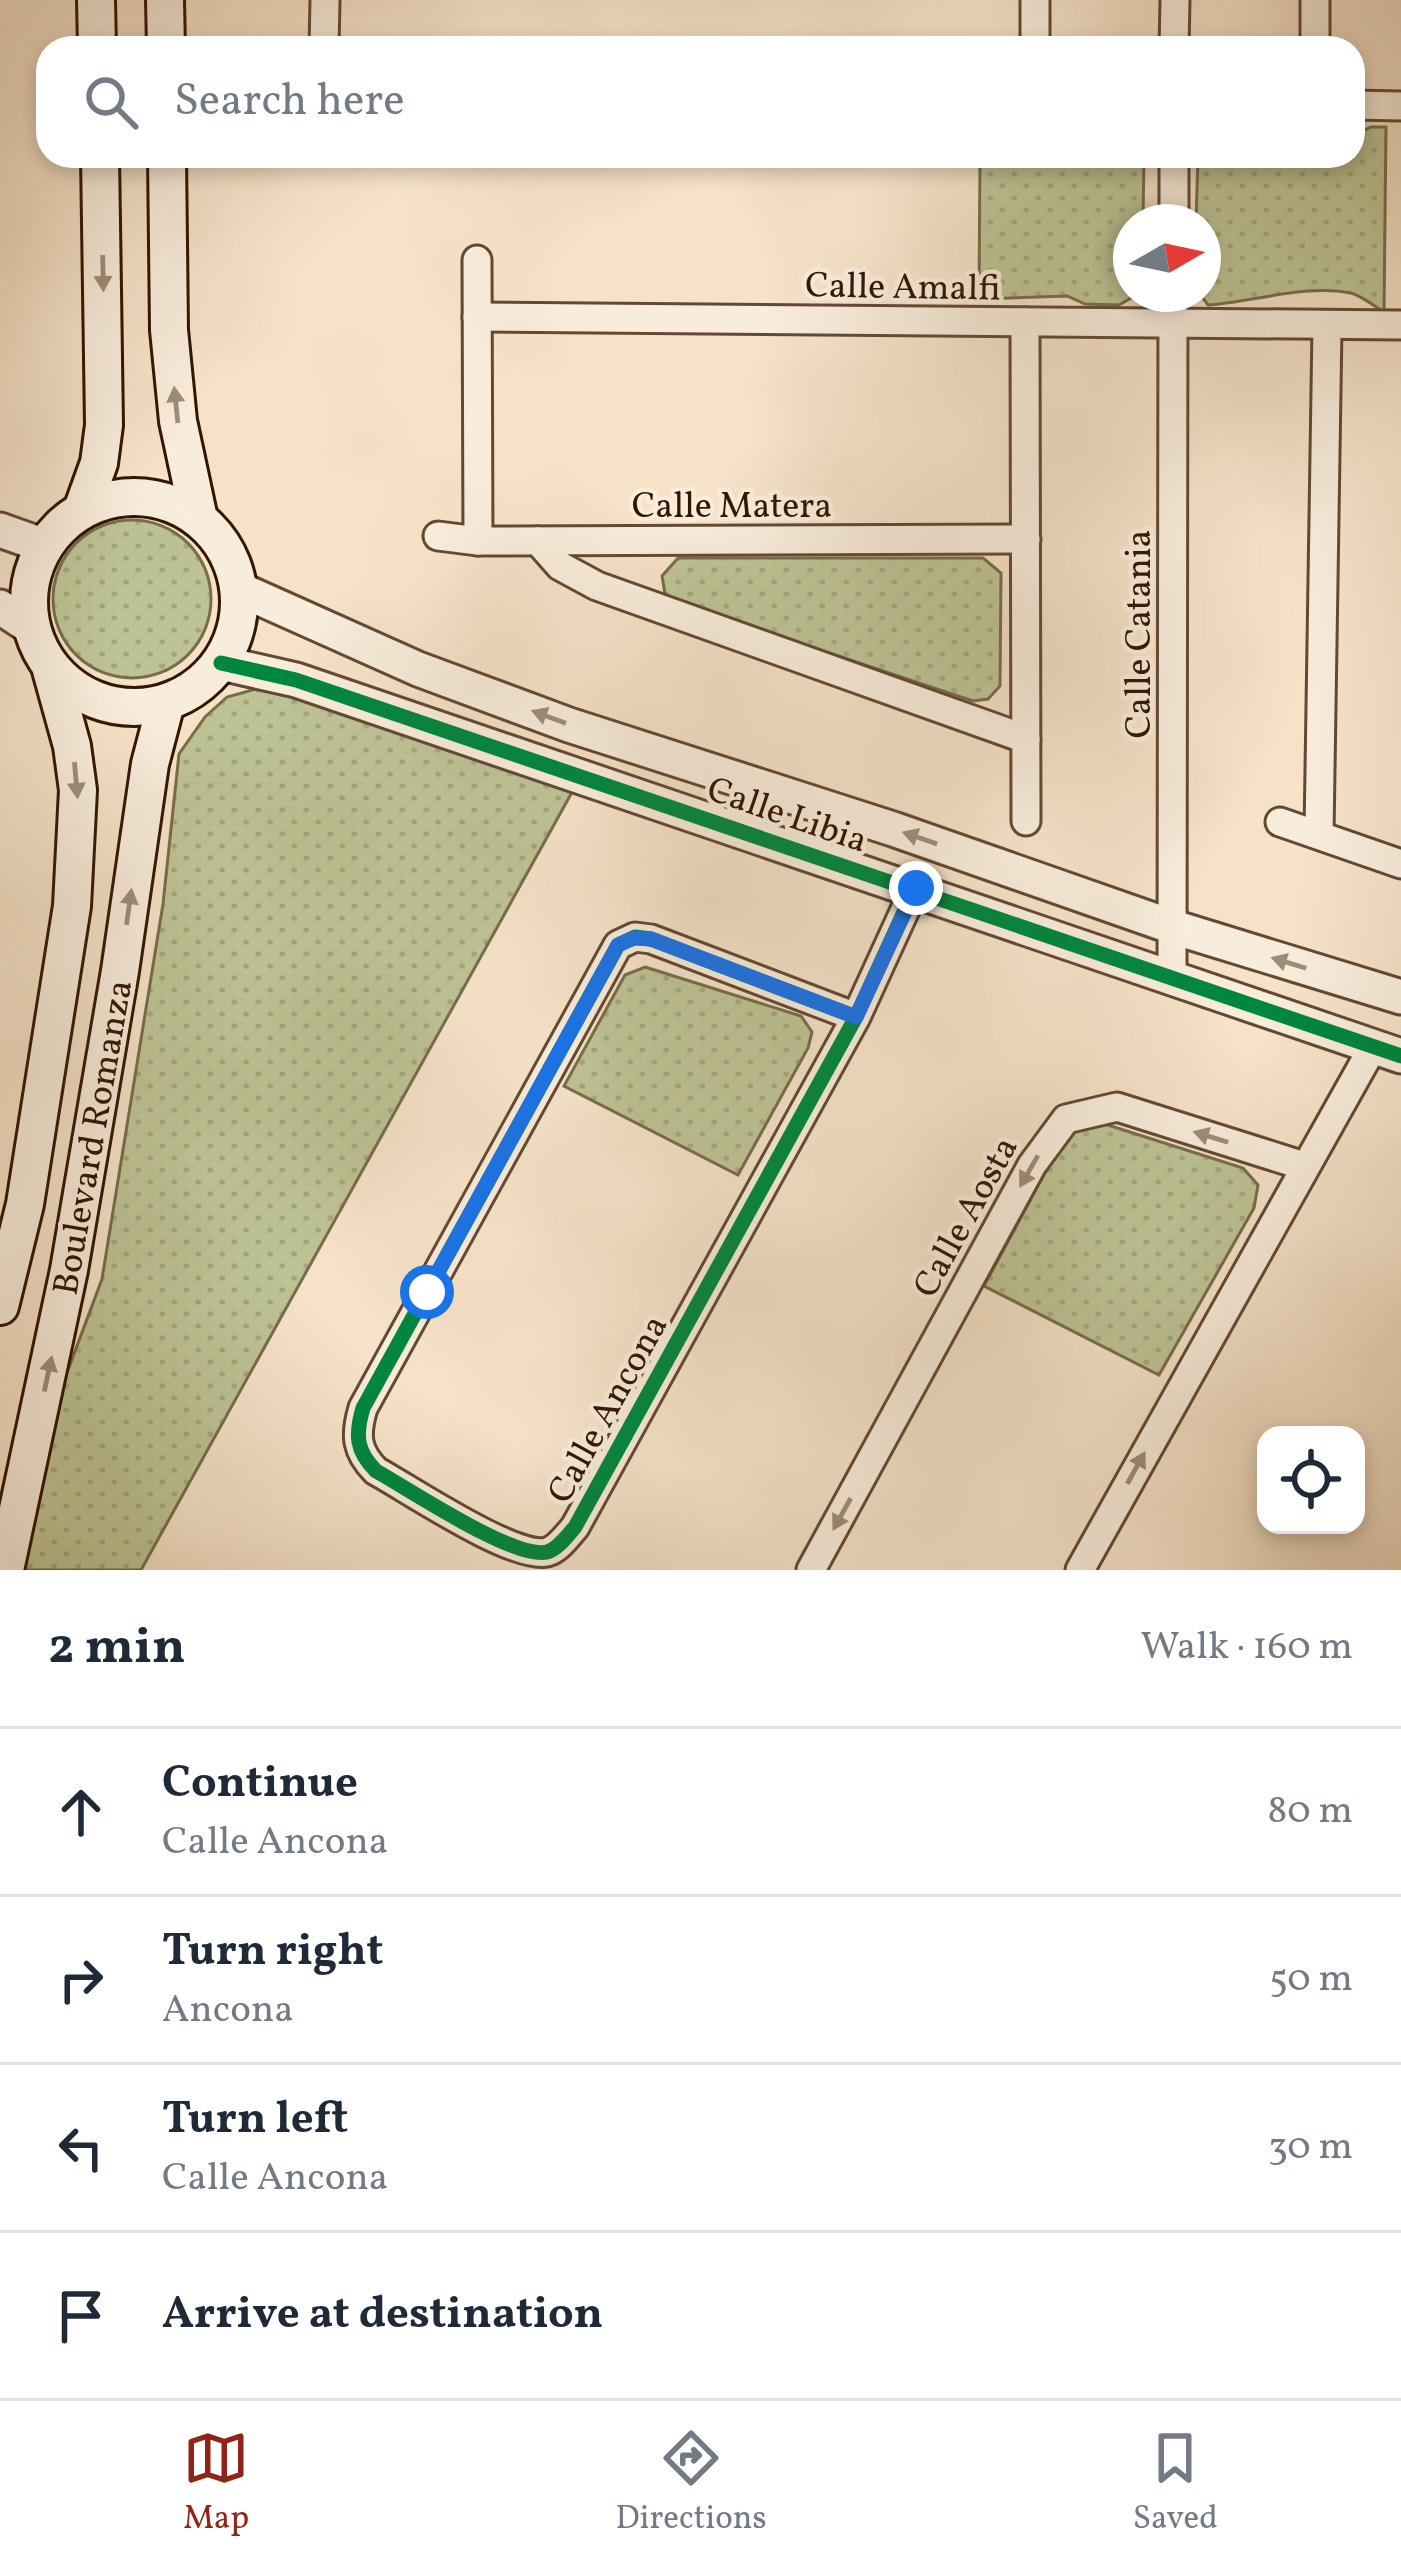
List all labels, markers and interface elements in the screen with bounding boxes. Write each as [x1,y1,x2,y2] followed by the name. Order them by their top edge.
[36,36,1365,168] search box
[78,69,144,135] icon: search
[174,71,405,134] text: Search here
[1113,204,1221,312] north arrow
[93,255,112,293] one-way arrow
[805,262,1001,316] street label: Calle Amalfi
[167,385,186,423] one-way arrow
[632,483,832,533] street label: Calle Matera
[1116,530,1166,738] street label: Calle Catania
[531,707,567,726] one-way arrow
[67,762,86,799] one-way arrow
[700,766,874,868] street label: Calle Libia
[901,828,937,847] one-way arrow
[889,861,943,915] route end
[120,888,139,925] one-way arrow
[1270,953,1307,971] one-way arrow
[43,976,147,1299] street label: Boulevard Romanza
[1192,1126,1229,1145] one-way arrow
[903,1128,1032,1307] street label: Calle Aosta
[1019,1155,1040,1188] one-way arrow
[400,1265,454,1319] route start
[537,1307,682,1513] street label: Calle Ancona
[39,1354,58,1392] one-way arrow
[1257,1426,1365,1534] map controls
[1257,1426,1365,1534] button: locate
[1125,1451,1146,1484] one-way arrow
[832,1496,853,1531] one-way arrow
[48,1613,186,1684] text: 2 min
[1140,1621,1353,1675] text: Walk · 160 m
[162,1753,358,1816] text: Continue
[48,1779,114,1845] icon: ahead
[1267,1785,1353,1839] text: 80 m
[162,1816,388,1870] text: Calle Ancona
[162,1921,383,1984] text: Turn right
[48,1947,114,2013] icon: right
[1269,1953,1353,2007] text: 50 m
[162,1984,294,2038] text: Ancona
[162,2089,348,2152] text: Turn left
[48,2115,114,2181] icon: left
[1268,2121,1353,2175] text: 30 m
[162,2152,388,2206] text: Calle Ancona
[48,2283,114,2349] icon: arrive
[162,2284,603,2347] text: Arrive at destination
[183,2425,249,2543] tab: Map
[615,2425,767,2543] tab: Directions
[1133,2425,1218,2543] tab: Saved

